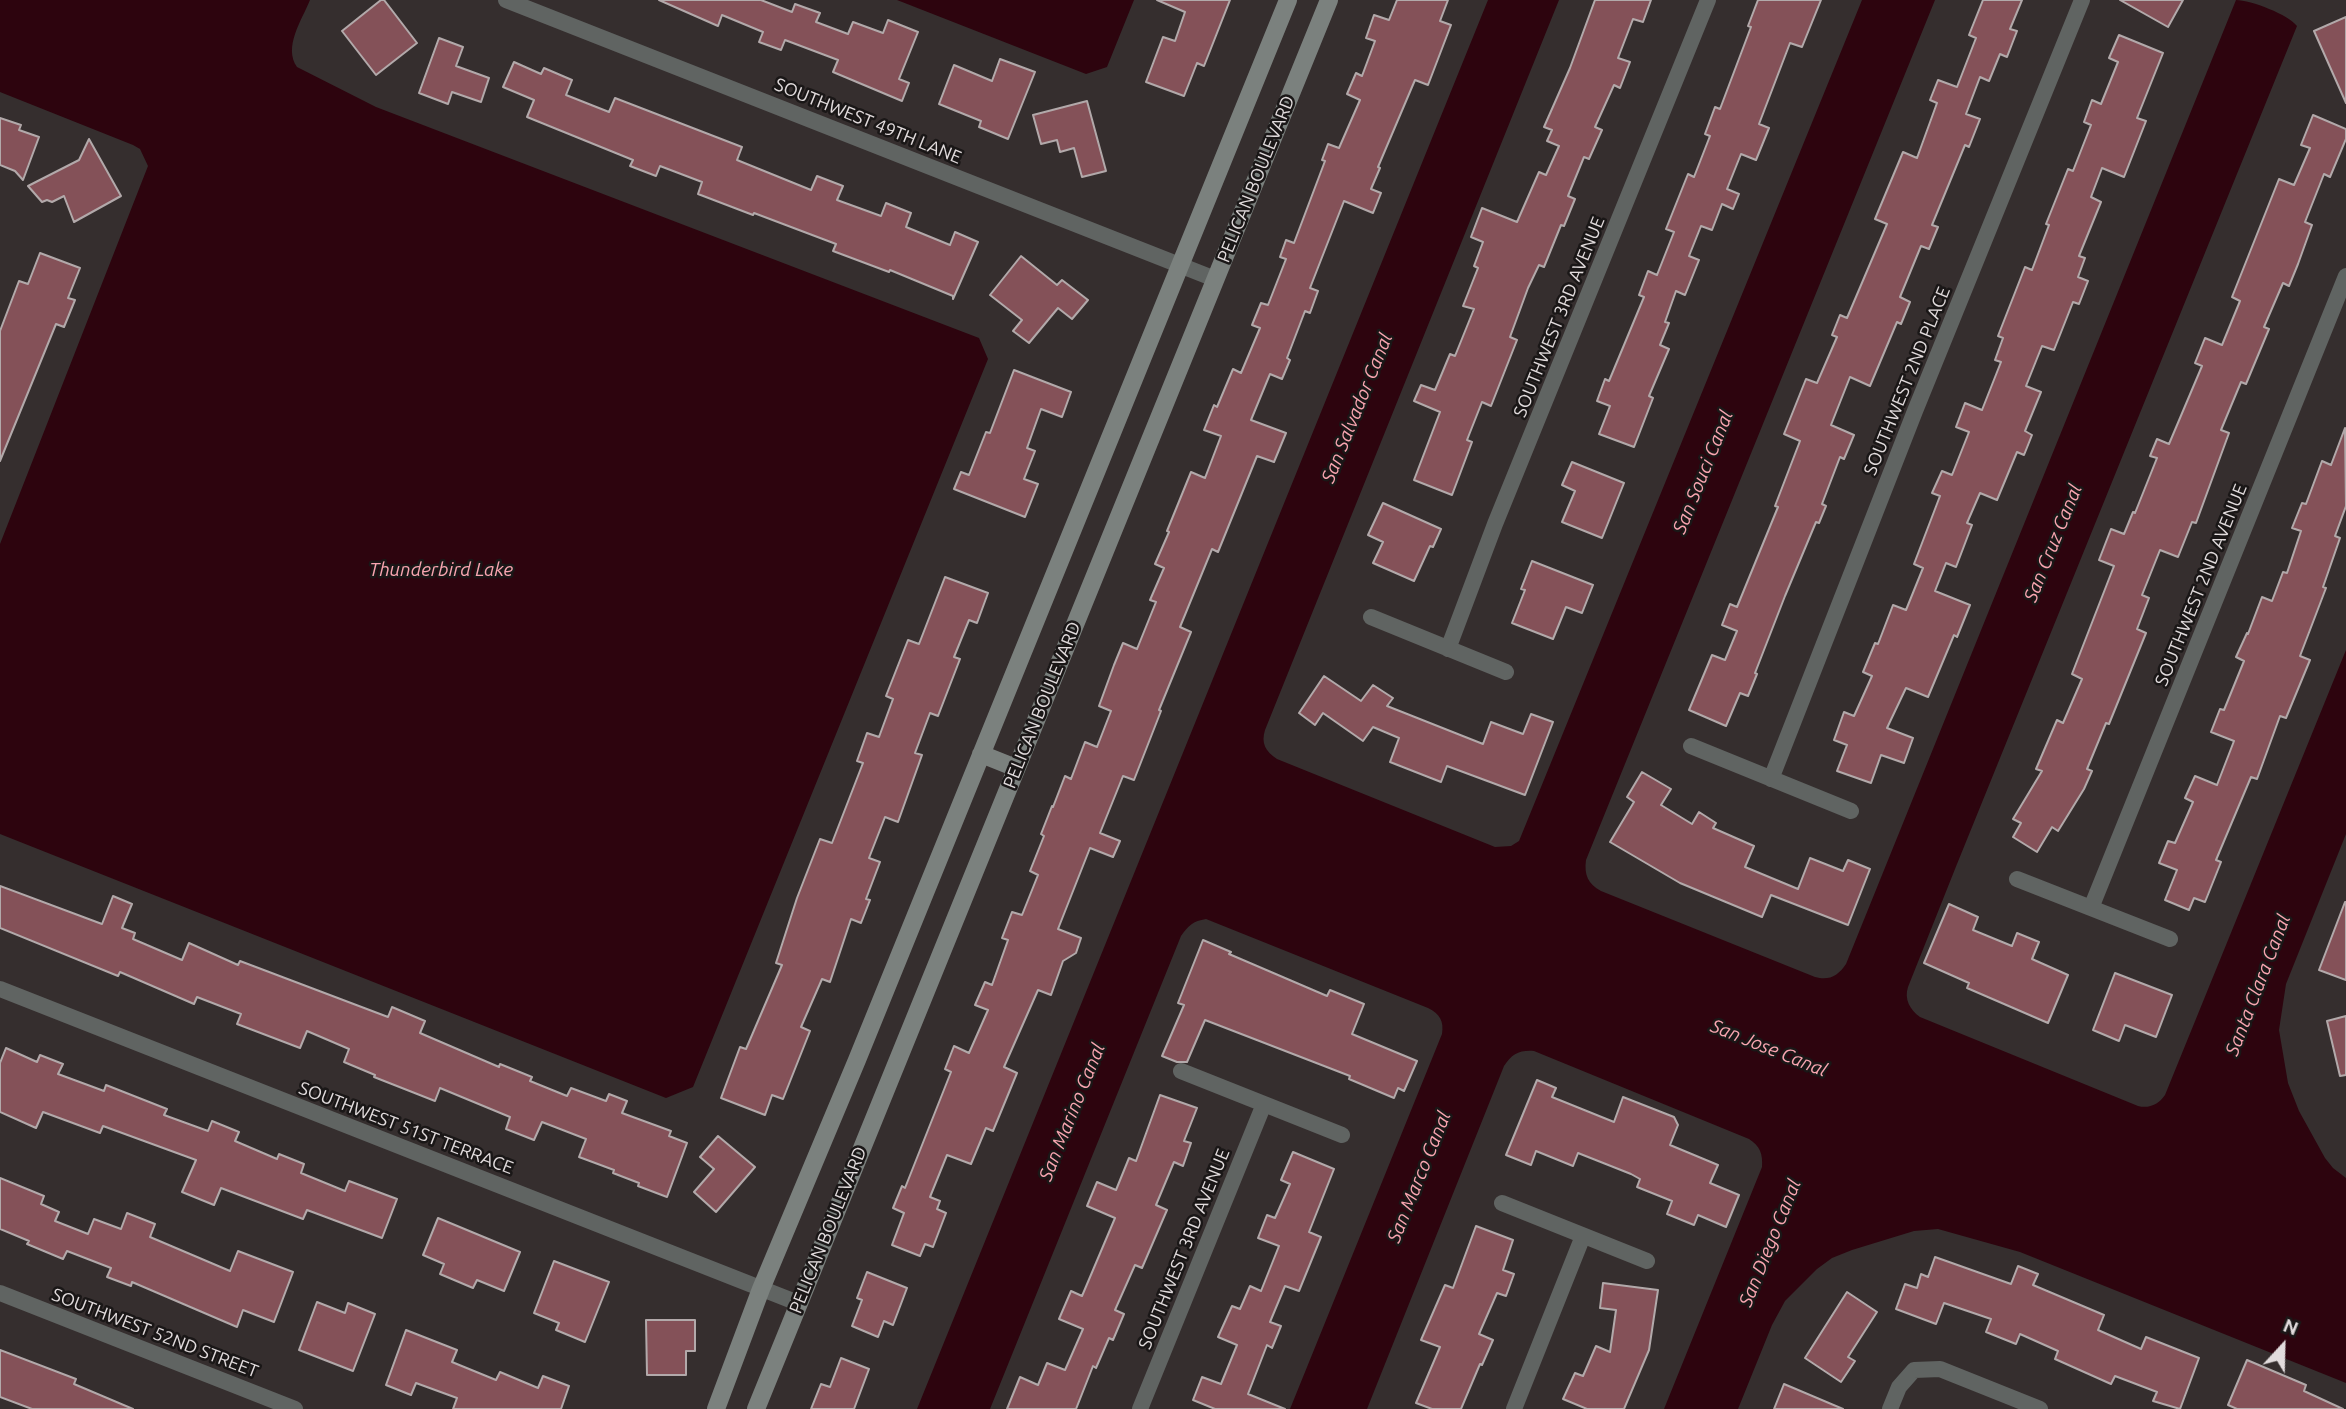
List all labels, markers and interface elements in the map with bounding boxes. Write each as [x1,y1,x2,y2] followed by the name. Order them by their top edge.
[771,74,965,168] street label: SOUTHWEST 49TH LANE
[1213,93,1299,265] street label: PELICAN BOULEVARD
[1509,214,1609,420] street label: SOUTHWEST 3RD AVENUE
[1859,284,1955,478] street label: SOUTHWEST 2ND PLACE
[1317,330,1397,486] water label: San Salvador Canal
[1668,407,1738,537] water label: San Souci Canal
[2019,481,2087,605] water label: San Cruz Canal
[2151,481,2251,689] street label: SOUTHWEST 2ND AVENUE
[369,559,513,581] water label: Thunderbird Lake
[999,619,1085,791] street label: PELICAN BOULEVARD
[2221,911,2295,1059] water label: Santa Clara Canal
[1707,1014,1831,1082] water label: San Jose Canal
[1034,1040,1110,1184] water label: San Marino Canal
[296,1077,516,1179] street label: SOUTHWEST 51ST TERRACE
[1382,1108,1456,1246] water label: San Marco Canal
[785,1144,871,1316] street label: PELICAN BOULEVARD
[1134,1146,1234,1352] street label: SOUTHWEST 3RD AVENUE
[1734,1176,1806,1310] water label: San Diego Canal
[49,1284,261,1382] street label: SOUTHWEST 52ND STREET
[2248,1311,2318,1381] north arrow
[2280,1314,2302,1339] text: N

